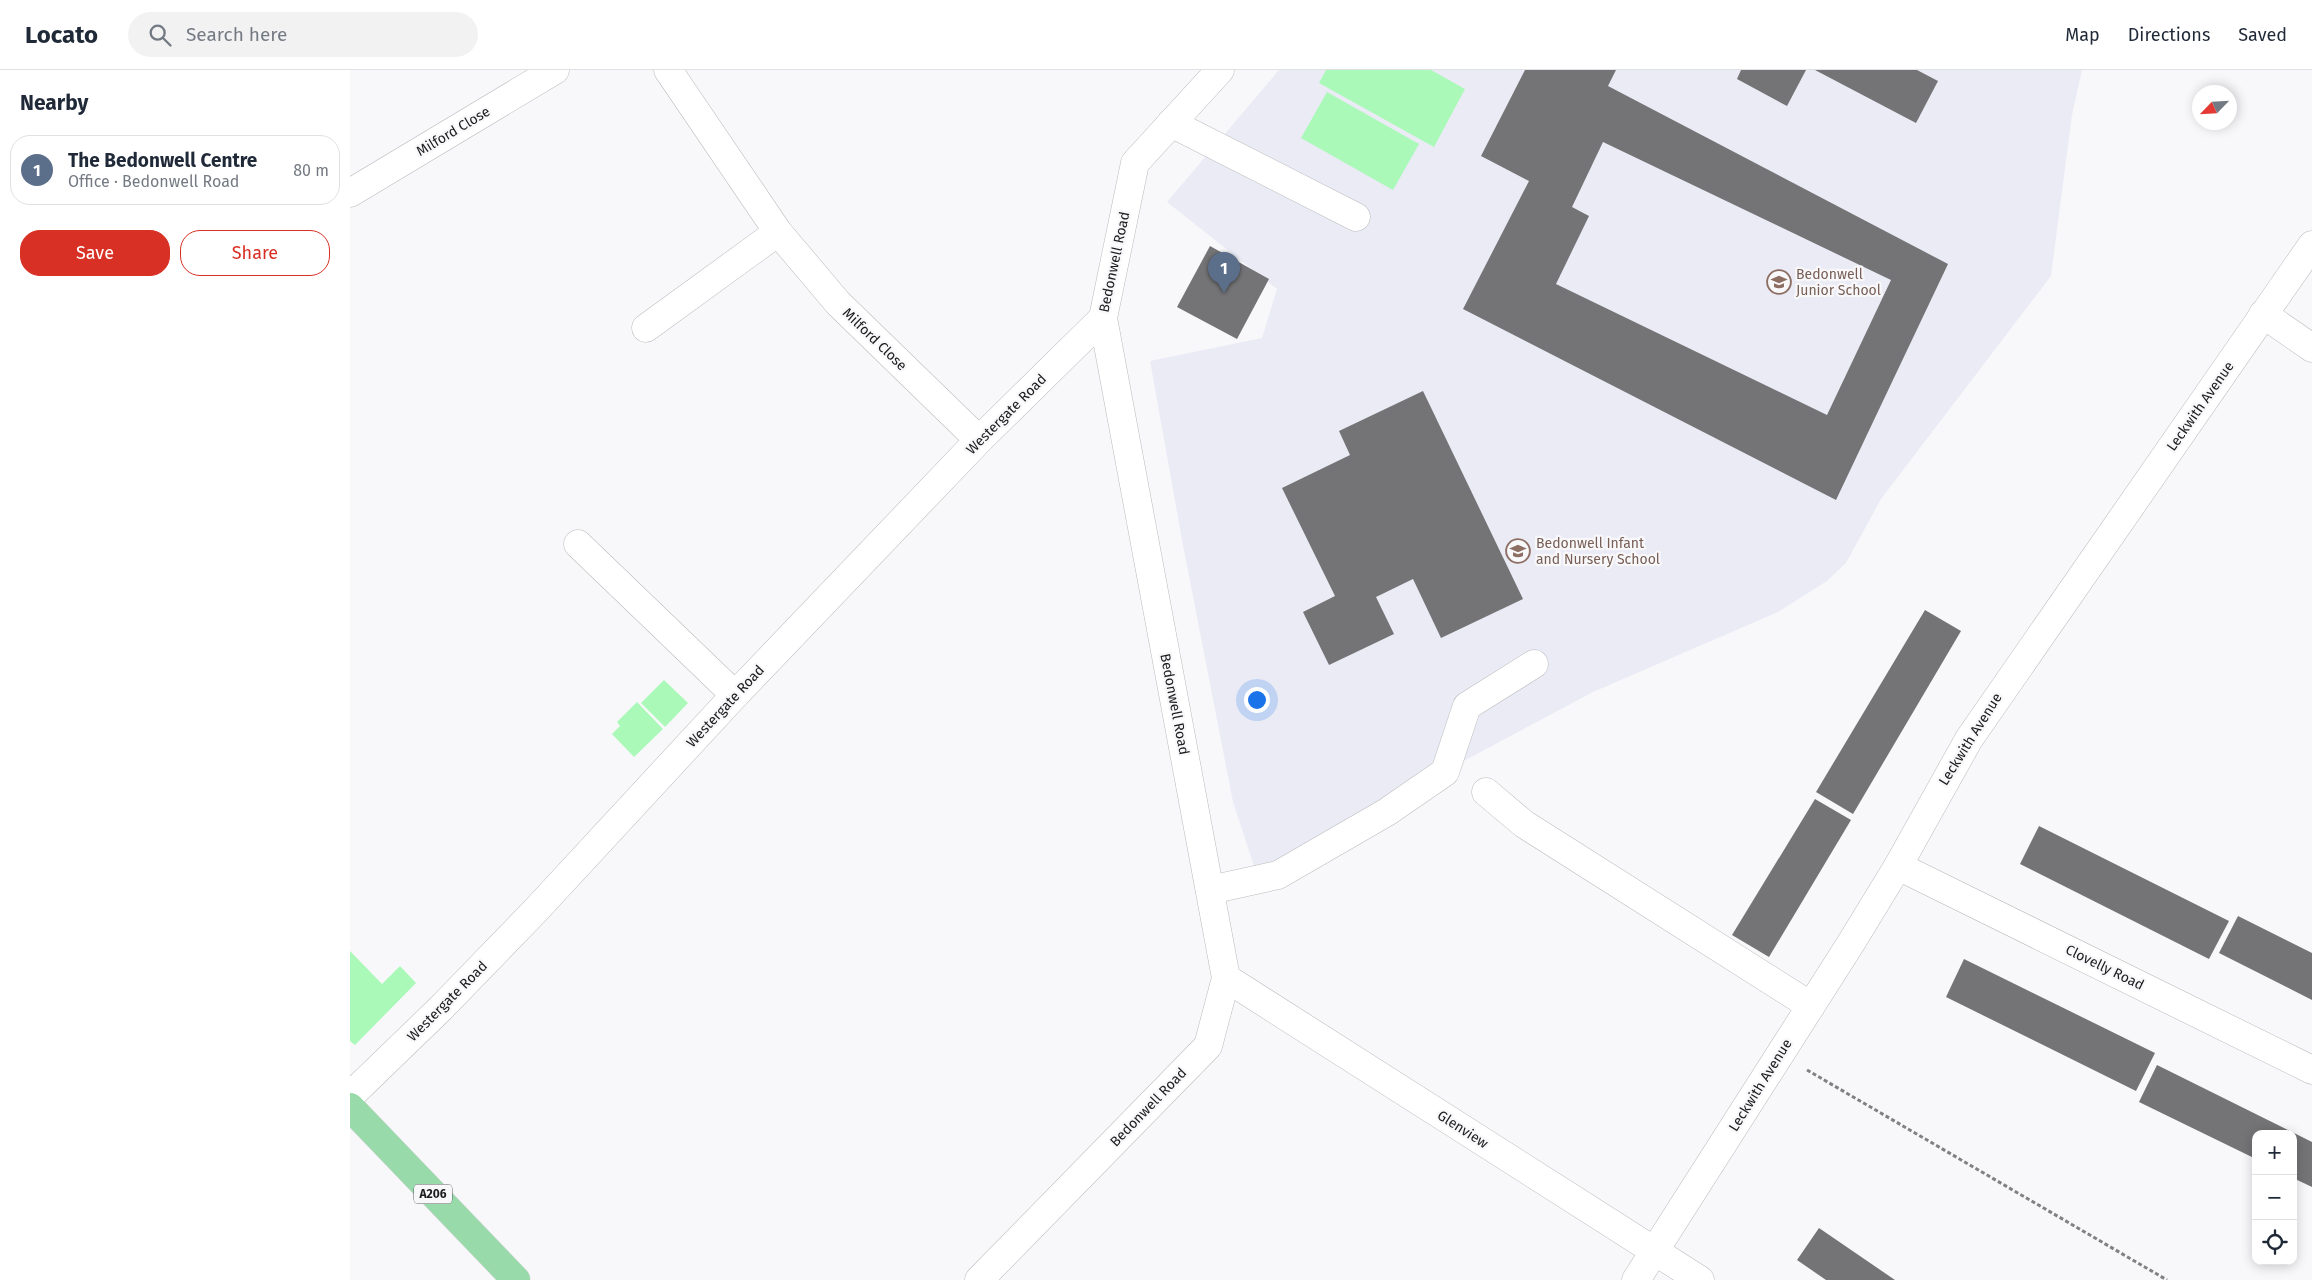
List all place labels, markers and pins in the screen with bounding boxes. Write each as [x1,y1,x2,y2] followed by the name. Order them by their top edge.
[1208,252,1240,293] pin: 1
[1796,266,1881,299] place label: Bedonwell Junior School
[1766,269,1792,295] school or university icon: Bedonwell Junior School
[1536,535,1660,568] place label: Bedonwell Infant and Nursery School
[1505,538,1531,564] school or university icon: Bedonwell Infant and Nursery School

